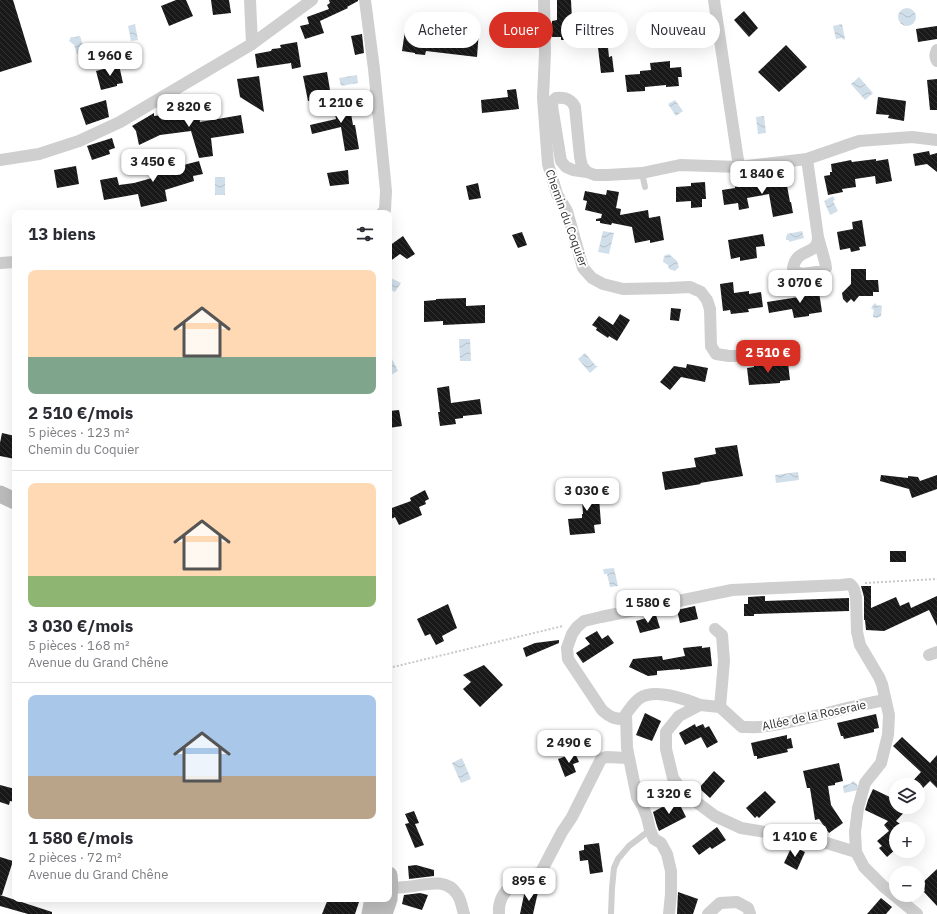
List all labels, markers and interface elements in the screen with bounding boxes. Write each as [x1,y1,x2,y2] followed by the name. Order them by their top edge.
[404,12,481,48] chip: Acheter
[489,12,553,48] chip: Louer
[561,12,628,48] chip: Filtres
[636,12,720,48] chip: Nouveau
[73,43,147,77] pin: 1 960 €
[87,47,133,64] text: 1 960 €
[304,90,378,124] pin: 1 210 €
[152,94,226,128] pin: 2 820 €
[318,94,364,111] text: 1 210 €
[166,98,212,115] text: 2 820 €
[116,149,190,183] pin: 3 450 €
[130,153,176,170] text: 3 450 €
[725,161,799,195] pin: 1 840 €
[739,165,785,182] text: 1 840 €
[542,167,592,269] street label: Chemin du Coquier
[28,223,96,245] text: 13 biens
[354,223,376,245] icon: filters
[763,270,837,304] pin: 3 070 €
[777,274,823,291] text: 3 070 €
[166,296,238,368] icon: home
[731,340,805,374] pin: 2 510 €
[745,344,791,361] text: 2 510 €
[28,402,133,424] text: 2 510 €/mois
[28,424,129,441] text: 5 pièces · 123 m²
[28,441,139,458] text: Chemin du Coquier
[550,478,624,512] pin: 3 030 €
[564,482,610,499] text: 3 030 €
[166,509,238,581] icon: home
[611,590,685,624] pin: 1 580 €
[625,594,671,611] text: 1 580 €
[28,615,133,637] text: 3 030 €/mois
[28,637,129,654] text: 5 pièces · 168 m²
[28,654,168,671] text: Avenue du Grand Chêne
[761,697,868,733] street label: Allée de la Roseraie
[166,721,238,793] icon: home
[532,730,606,764] pin: 2 490 €
[546,734,592,751] text: 2 490 €
[889,778,925,902] map controls
[889,778,925,814] button: layers
[632,781,706,815] pin: 1 320 €
[646,785,692,802] text: 1 320 €
[889,822,925,858] button: +
[758,824,832,858] pin: 1 410 €
[28,827,133,849] text: 1 580 €/mois
[772,828,818,845] text: 1 410 €
[28,849,122,866] text: 2 pièces · 72 m²
[28,866,168,883] text: Avenue du Grand Chêne
[889,866,925,902] button: −
[501,868,557,902] pin: 895 €
[512,872,546,889] text: 895 €

